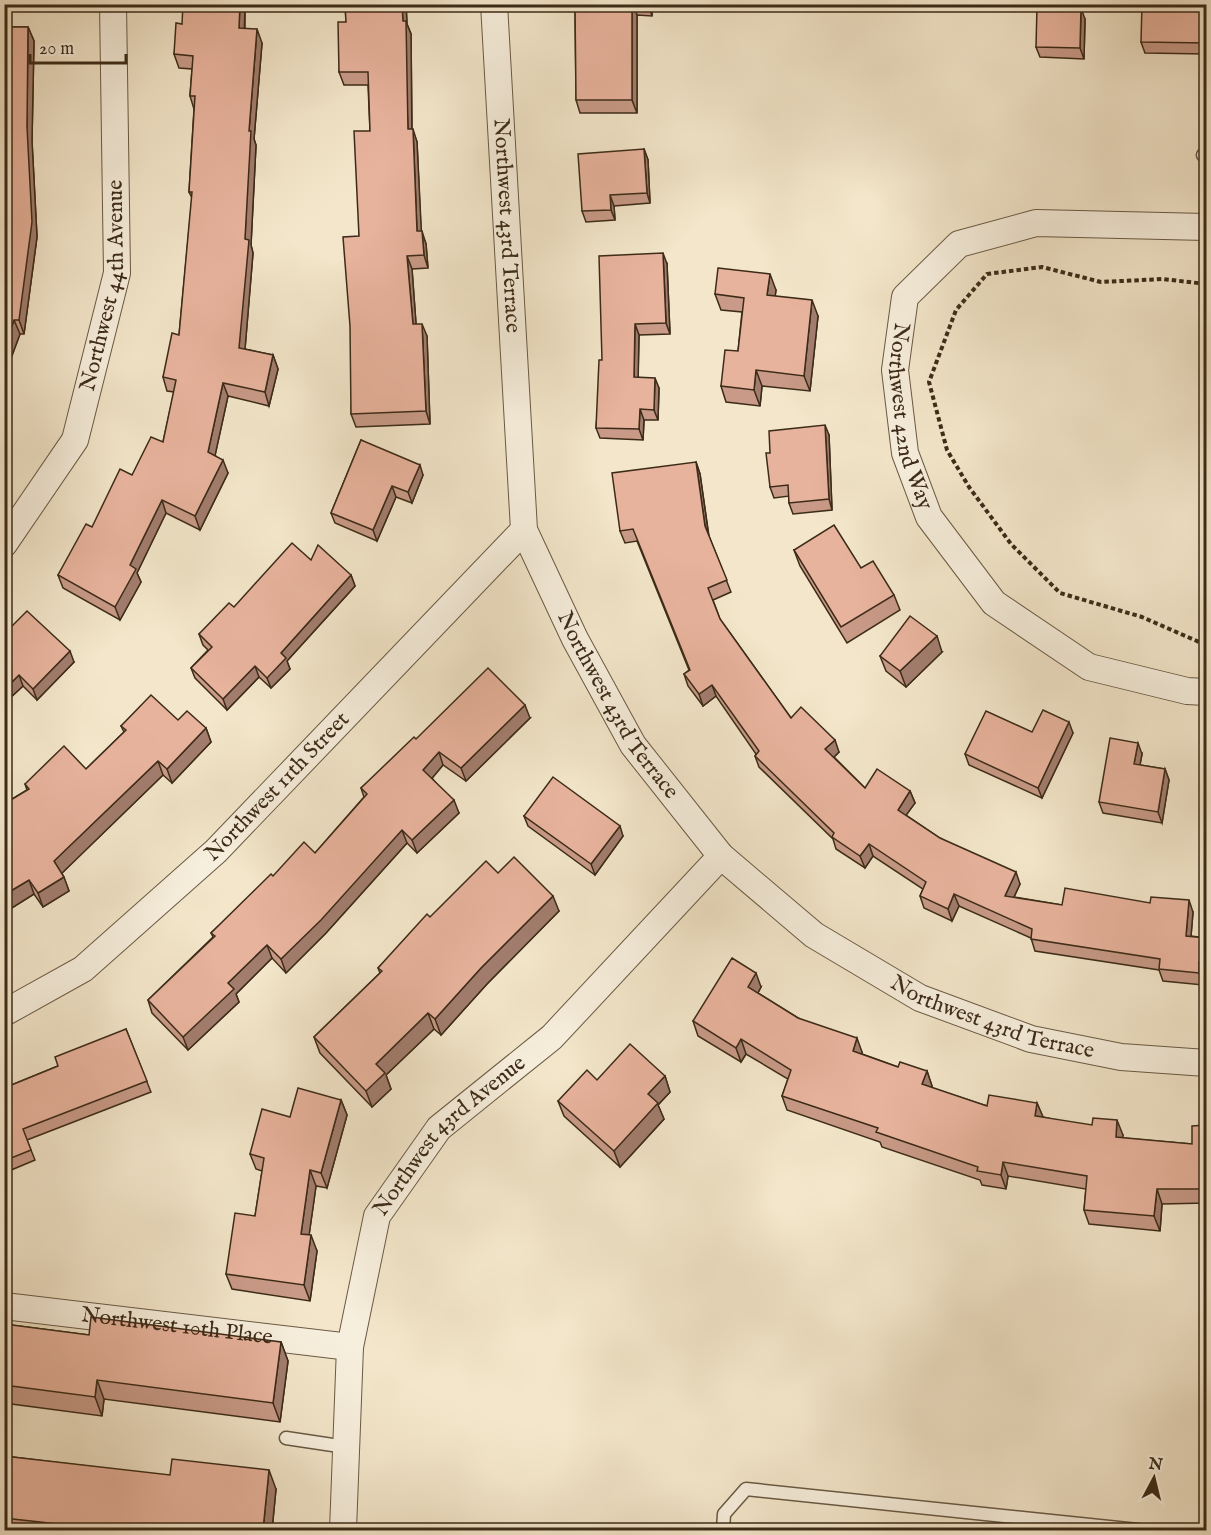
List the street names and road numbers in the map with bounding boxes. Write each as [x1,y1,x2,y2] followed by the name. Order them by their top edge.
[487,118,527,334] street label: Northwest 43rd Terrace
[74,180,131,394] street label: Northwest 44th Avenue
[881,321,939,514] street label: Northwest 42nd Way
[550,607,685,805] street label: Northwest 43rd Terrace
[199,706,356,868] street label: Northwest 11th Street
[885,969,1097,1065] street label: Northwest 43rd Terrace
[367,1049,532,1222] street label: Northwest 43rd Avenue
[79,1301,274,1352] street label: Northwest 10th Place

